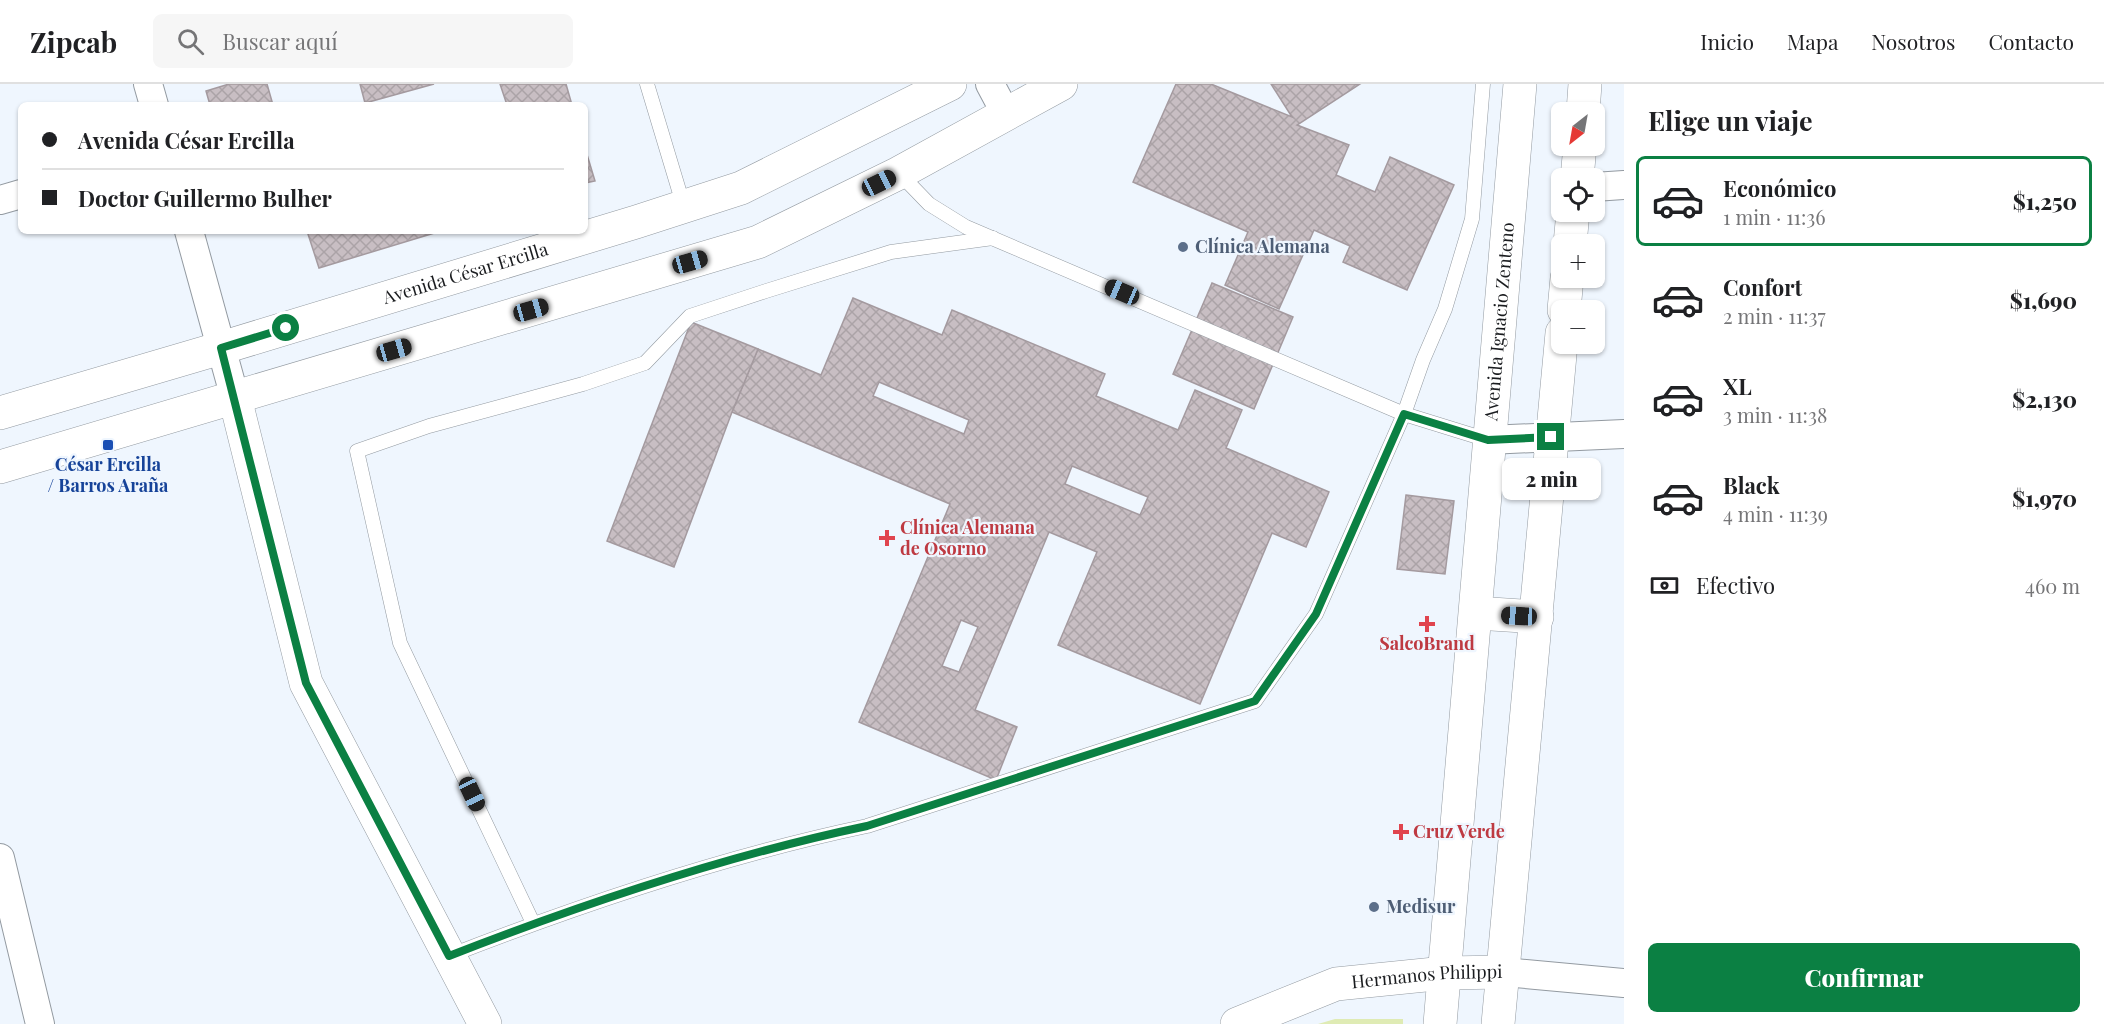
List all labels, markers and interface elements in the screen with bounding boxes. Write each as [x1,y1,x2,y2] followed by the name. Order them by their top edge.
[153,14,573,68] search box
[30,23,117,60] text: Zipcab
[174,25,207,58] icon: search
[222,26,338,56] text: Buscar aquí
[1700,27,1754,55] text: Inicio
[1787,27,1838,55] text: Mapa
[1871,27,1955,55] text: Nosotros
[1988,27,2074,55] text: Contacto
[1551,102,1605,156] north arrow
[1551,102,1605,354] map controls
[1648,102,1813,138] text: Elige un viaje
[78,125,295,155] text: Avenida César Ercilla
[859,167,899,199] car
[1551,168,1605,222] button: locate
[1723,173,1836,203] text: Económico
[1651,174,1705,228] icon: car
[78,183,332,213] text: Doctor Guillermo Bulher
[2013,186,2077,216] text: $1,250
[1723,203,1826,230] text: 1 min · 11:36
[1478,221,1519,423] street label: Avenida Ignacio Zenteno
[1195,234,1330,258] place label: Clínica Alemana
[1551,234,1605,288] button: +
[379,236,551,309] street label: Avenida César Ercilla
[1176,240,1190,254] marker: Clínica Alemana
[670,248,710,276] car
[1723,272,1802,302] text: Confort
[1651,273,1705,327] icon: car
[1102,277,1142,307] car
[2010,285,2077,315] text: $1,690
[511,296,551,324] car
[1551,300,1605,354] button: −
[1723,302,1826,329] text: 2 min · 11:37
[272,314,299,341] route start
[374,336,414,364] car
[1723,371,1752,401] text: XL
[1651,372,1705,426] icon: car
[2012,384,2077,414] text: $2,130
[1723,401,1827,428] text: 3 min · 11:38
[1537,423,1564,450] route end
[101,438,115,452] marker: César Ercilla / Barros Araña
[48,452,169,497] place label: César Ercilla / Barros Araña
[1502,458,1600,500] callout: 2 min
[1525,465,1578,492] text: 2 min
[1723,470,1780,500] text: Black
[1651,471,1705,525] icon: car
[2012,483,2077,513] text: $1,970
[1723,500,1828,527] text: 4 min · 11:39
[900,515,1035,560] place label: Clínica Alemana de Osorno
[878,529,896,547] marker: Clínica Alemana de Osorno
[1648,569,1681,602] icon: cash
[1696,570,1775,600] text: Efectivo
[2025,572,2080,599] text: 460 m
[1501,606,1537,626] car
[1420,617,1434,631] marker: SalcoBrand
[1379,631,1475,655] place label: SalcoBrand
[456,774,488,814] car
[1413,819,1505,843] place label: Cruz Verde
[1394,825,1408,839] marker: Cruz Verde
[1386,894,1456,918] place label: Medisur
[1367,900,1381,914] marker: Medisur
[1648,943,2080,1012] button: Confirmar
[1350,959,1503,993] street label: Hermanos Philippi

